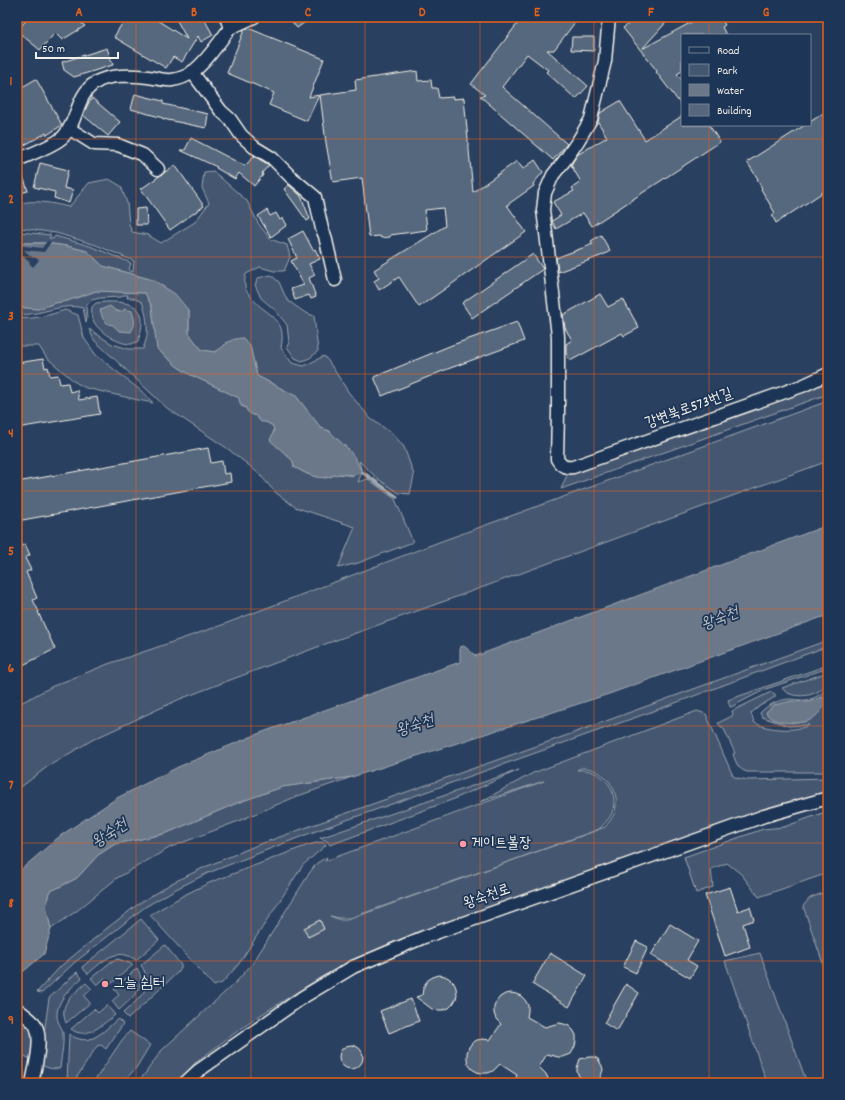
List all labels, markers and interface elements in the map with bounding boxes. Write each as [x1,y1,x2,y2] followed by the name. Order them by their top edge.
[75,4,83,23] text: A
[191,4,197,23] text: B
[305,4,312,23] text: C
[419,4,426,23] text: D
[534,4,541,23] text: E
[648,4,654,23] text: F
[763,4,770,23] text: G
[36,34,118,60] scale bar
[681,34,811,126] legend
[42,41,65,58] text: 50 m
[717,43,739,60] text: Road
[717,63,738,80] text: Park
[10,73,13,92] text: 1
[717,83,744,100] text: Water
[717,103,752,120] text: Building
[8,191,14,210] text: 2
[8,308,14,327] text: 3
[642,383,736,435] street label: 강변북로573번길
[8,425,14,444] text: 4
[8,543,14,562] text: 5
[698,601,744,637] water label: 왕숙천
[8,660,15,679] text: 6
[393,708,439,743] water label: 왕숙천
[9,777,14,796] text: 7
[88,813,134,854] water label: 왕숙천
[471,833,531,855] place label: 게이트볼장
[458,839,468,849] marker: 게이트볼장
[461,879,513,915] street label: 왕숙천로
[8,895,14,914] text: 8
[113,973,165,995] place label: 그늘 쉼터
[100,979,110,989] marker: 그늘 쉼터
[8,1012,14,1031] text: 9

